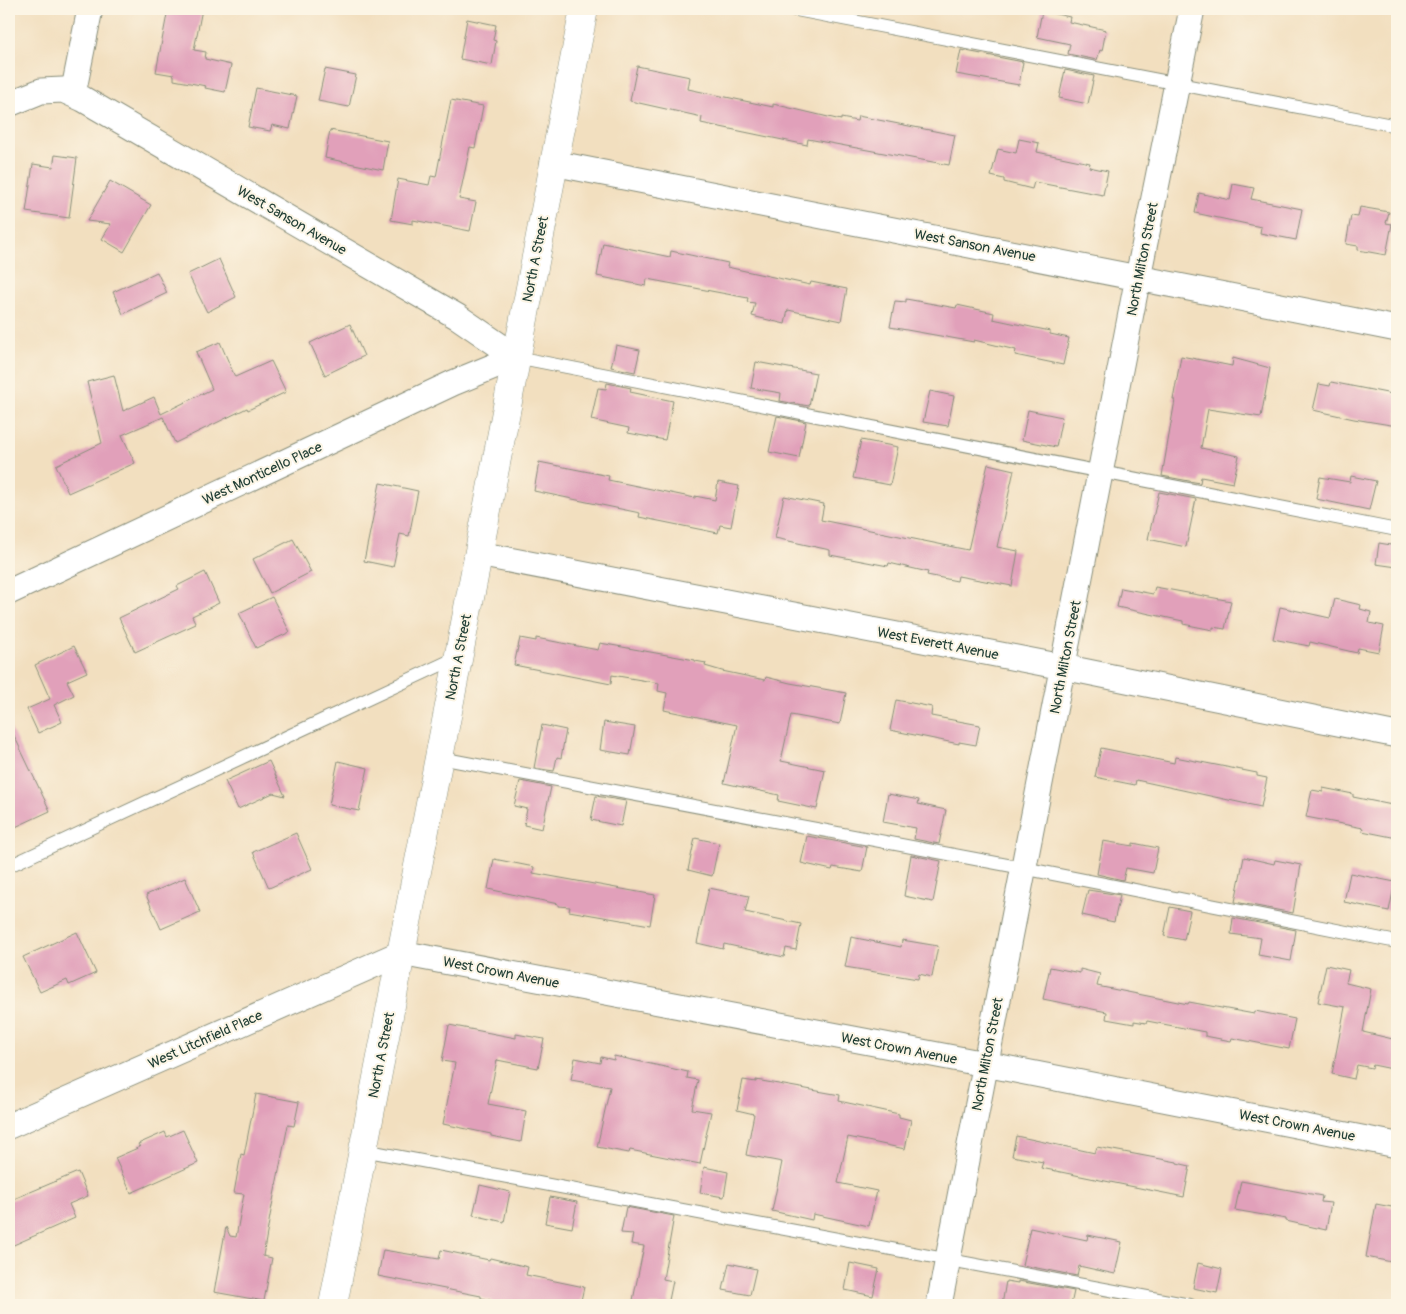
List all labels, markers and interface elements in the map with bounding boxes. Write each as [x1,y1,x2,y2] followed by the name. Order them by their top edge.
[234,182,349,259] street label: West Sanson Avenue
[1123,201,1162,317] street label: North Milton Street
[519,214,552,304] street label: North A Street
[913,225,1037,266] street label: West Sanson Avenue
[200,438,325,509] street label: West Monticello Place
[1046,599,1085,715] street label: North Milton Street
[442,612,475,702] street label: North A Street
[876,623,1000,664] street label: West Everett Avenue
[441,953,561,992] street label: West Crown Avenue
[968,996,1007,1112] street label: North Milton Street
[145,1007,265,1072] street label: West Litchfield Place
[365,1010,398,1100] street label: North A Street
[839,1029,959,1068] street label: West Crown Avenue
[1237,1106,1357,1145] street label: West Crown Avenue

